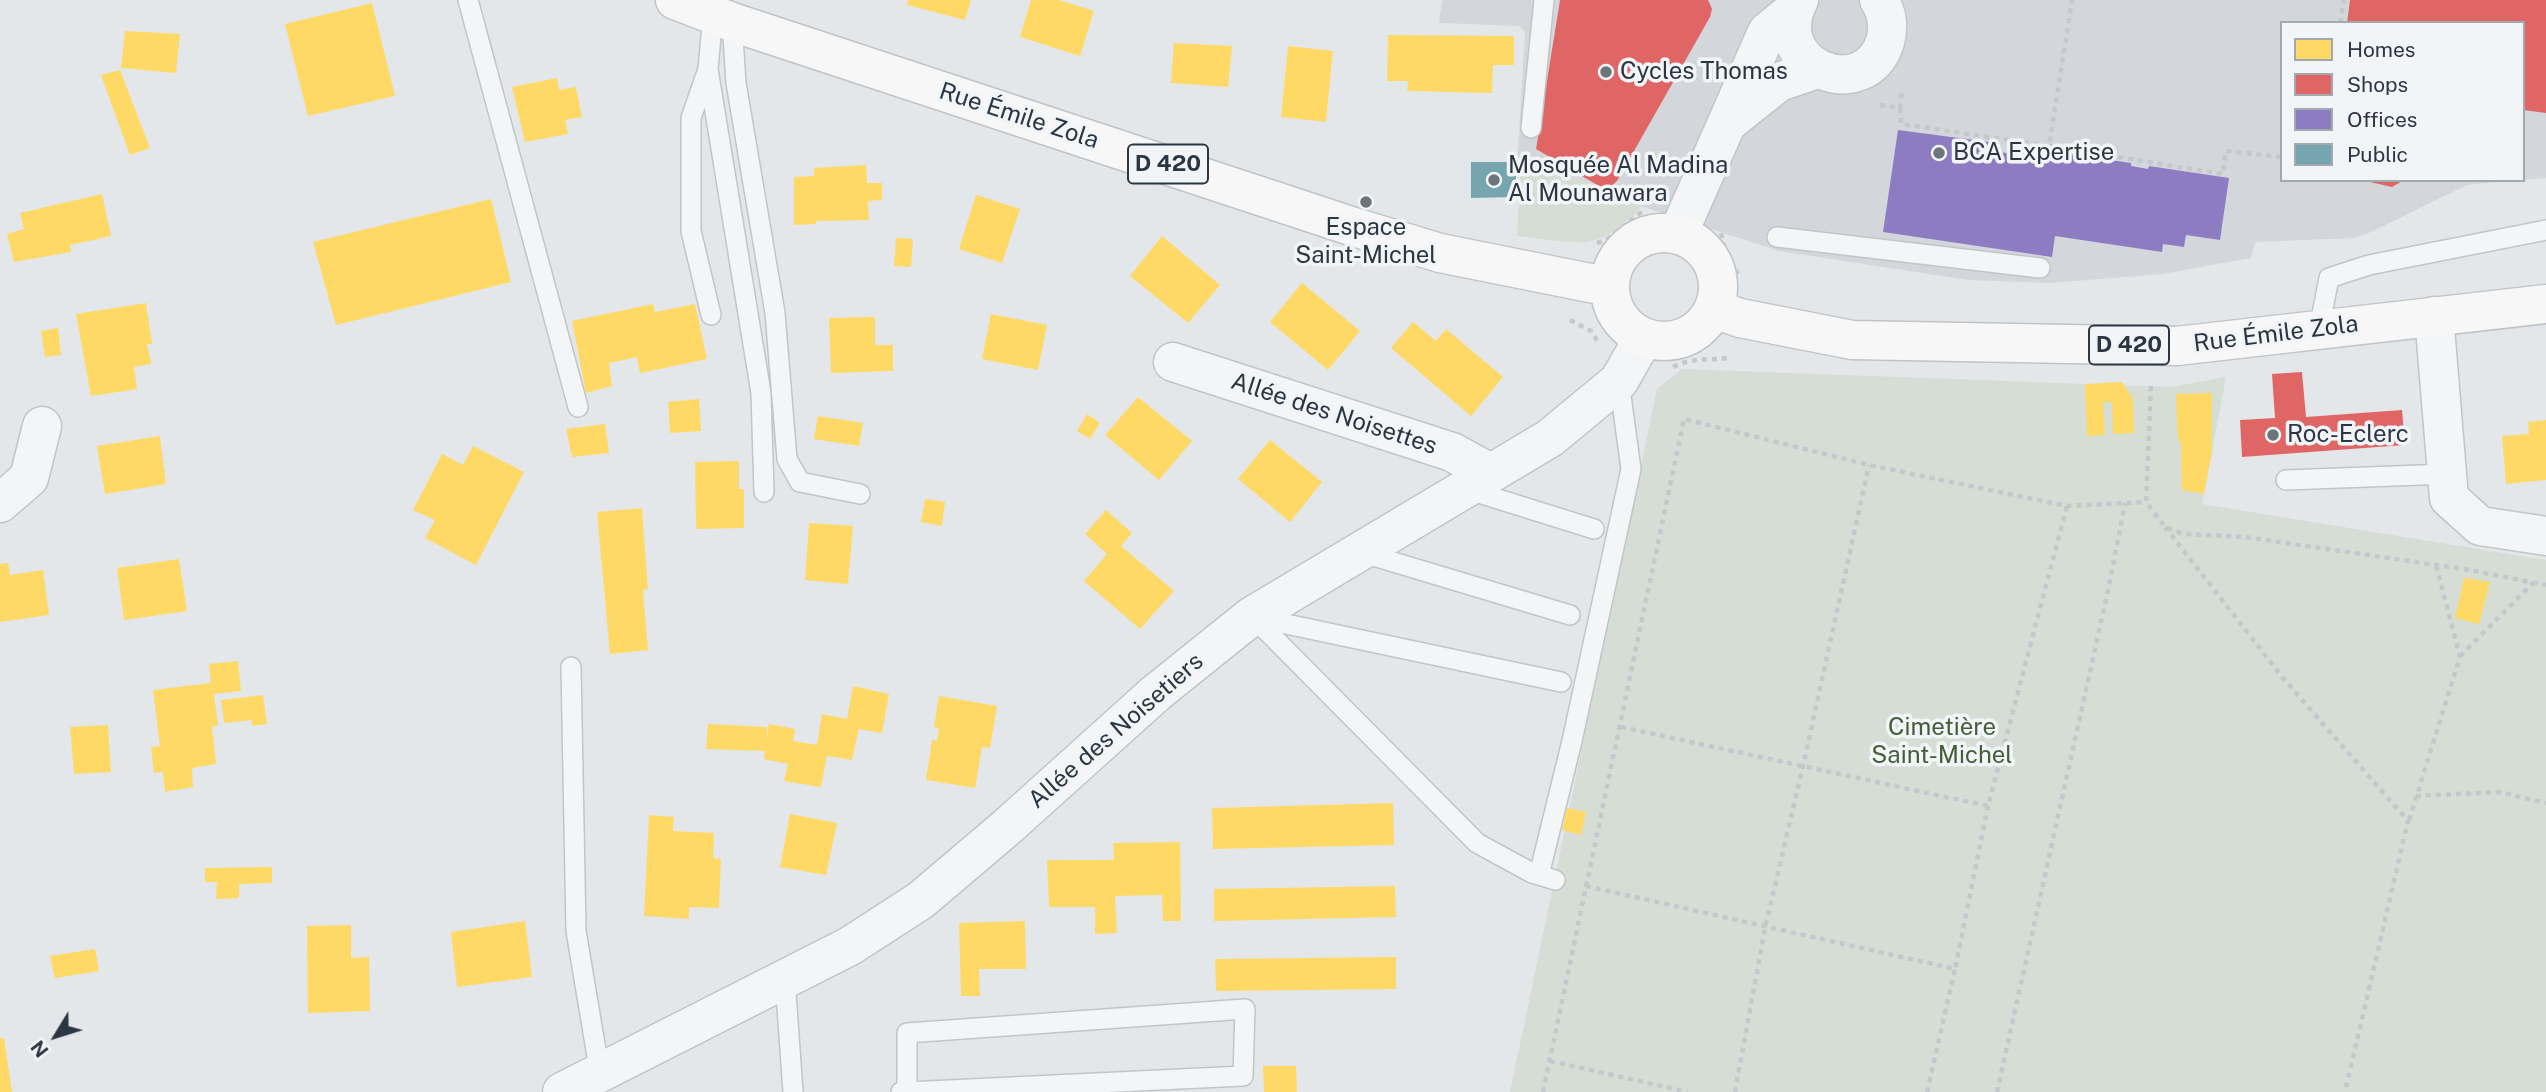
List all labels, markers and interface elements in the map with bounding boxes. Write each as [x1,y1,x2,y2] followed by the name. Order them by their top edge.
[2280,21,2525,182] legend
[2347,37,2415,62] text: Homes
[1620,58,1788,86] place label: Cycles Thomas
[1598,64,1614,80] marker: Cycles Thomas
[2347,72,2408,97] text: Shops
[936,77,1102,155] street label: Rue Émile Zola
[2347,107,2417,132] text: Offices
[1953,139,2114,167] place label: BCA Expertise
[2347,142,2408,167] text: Public
[1128,144,1208,183] road number: D 420
[1931,145,1947,161] marker: BCA Expertise
[1508,152,1728,208] place label: Mosquée Al Madina Al Mounawara
[1486,172,1502,188] marker: Mosquée Al Madina Al Mounawara
[1358,194,1374,210] marker: Espace Saint-Michel
[1295,214,1437,270] place label: Espace Saint-Michel
[2192,310,2360,358] street label: Rue Émile Zola
[2089,326,2169,364] road number: D 420
[1227,367,1441,461] street label: Allée des Noisettes
[2287,421,2409,449] place label: Roc-Eclerc
[2265,427,2281,443] marker: Roc-Eclerc
[1023,647,1209,815] street label: Allée des Noisetiers
[1871,714,2013,770] park label: Cimetière Saint-Michel
[21,1001,91,1071] north arrow
[26,1036,53,1062] text: N

